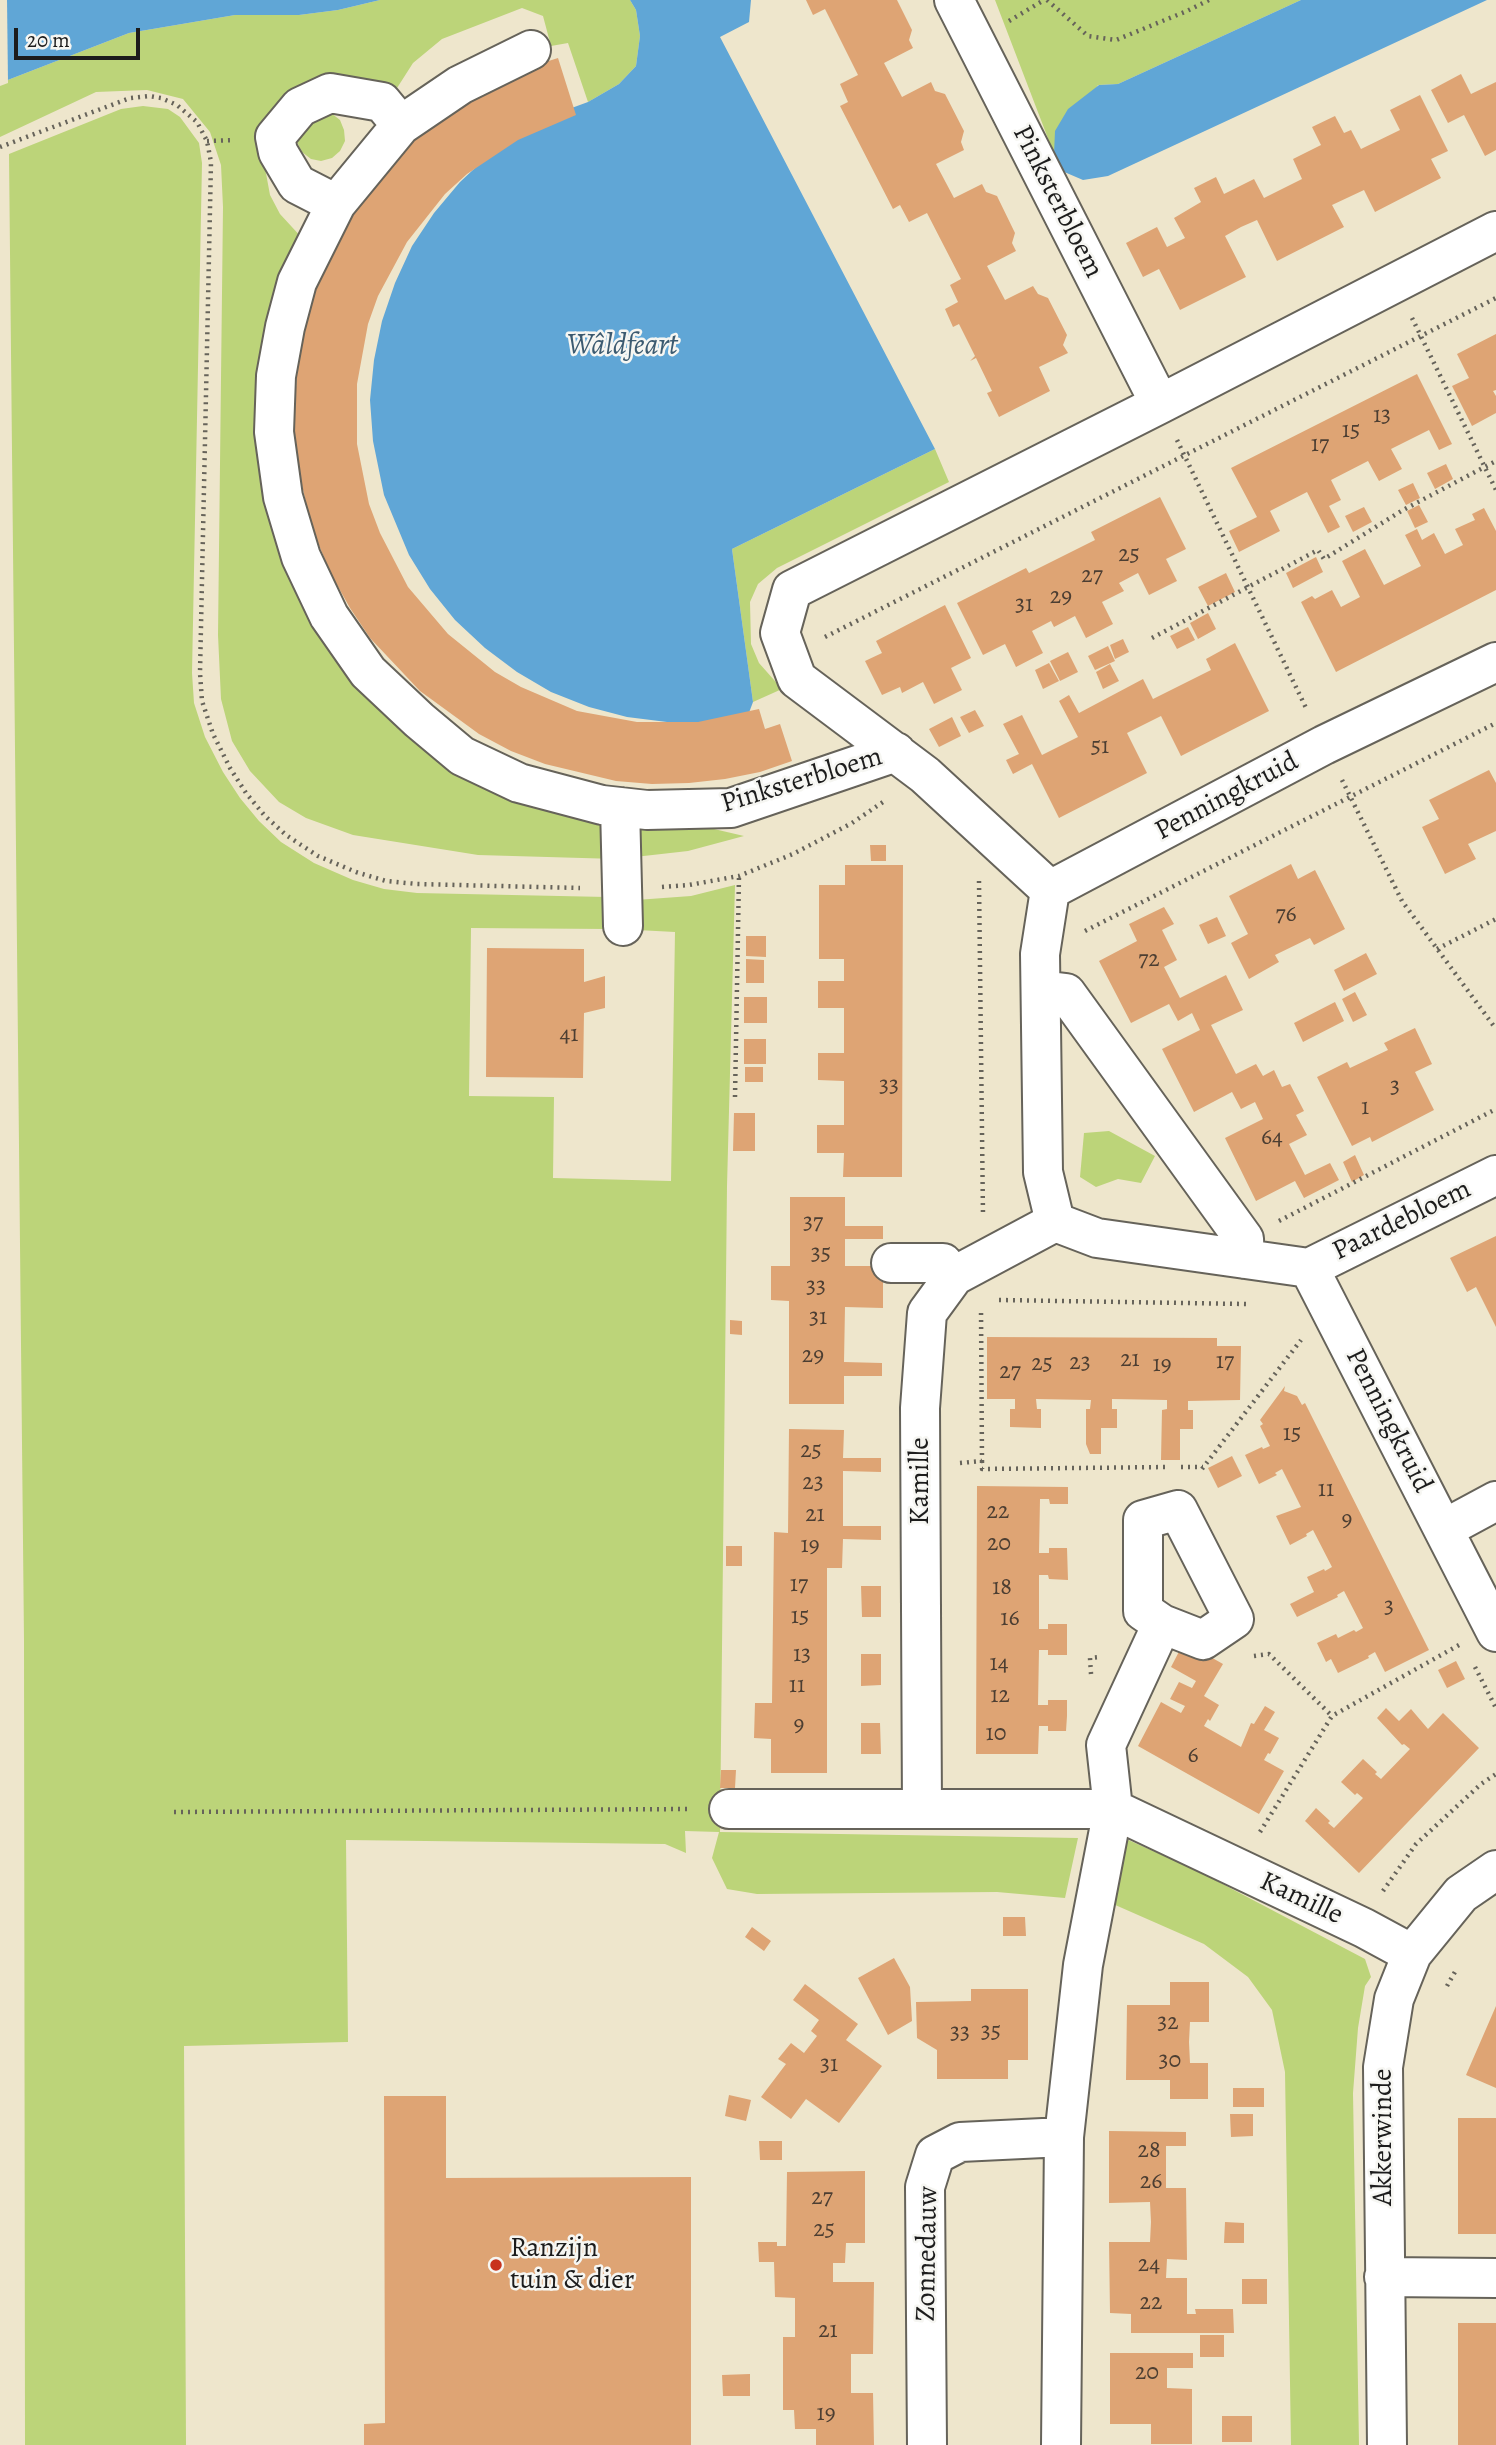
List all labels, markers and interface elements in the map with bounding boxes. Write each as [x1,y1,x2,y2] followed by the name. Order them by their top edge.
[18,14,144,58] scale bar
[27,26,70,54] text: 20 m
[1004,120,1110,284] street label: Pinksterbloem
[567,329,677,365] water label: Wâldfeart
[1373,402,1391,430] house number: 13
[1342,417,1360,445] house number: 15
[1311,431,1329,459] house number: 17
[1118,541,1140,569] house number: 25
[1081,562,1103,590] house number: 27
[1050,583,1072,611] house number: 29
[1015,591,1033,619] house number: 31
[1091,733,1109,761] house number: 51
[717,741,887,821] street label: Pinksterbloem
[1150,745,1304,849] street label: Penningkruid
[1275,901,1297,929] house number: 76
[1138,946,1160,974] house number: 72
[559,1021,579,1049] house number: 41
[879,1072,899,1100] house number: 33
[1390,1073,1400,1101] house number: 3
[1361,1094,1369,1122] house number: 1
[1261,1124,1283,1152] house number: 64
[1327,1173,1477,1269] street label: Paardebloem
[803,1209,823,1237] house number: 37
[811,1240,831,1268] house number: 35
[806,1273,826,1301] house number: 33
[809,1304,827,1332] house number: 31
[802,1342,824,1370] house number: 29
[1337,1343,1439,1499] street label: Penningkruid
[1120,1346,1140,1374] house number: 21
[1216,1348,1234,1376] house number: 17
[1069,1349,1091,1377] house number: 23
[1031,1350,1053,1378] house number: 25
[1152,1351,1172,1379] house number: 19
[999,1358,1021,1386] house number: 27
[1283,1420,1301,1448] house number: 15
[800,1437,822,1465] house number: 25
[904,1437,938,1525] street label: Kamille
[802,1469,824,1497] house number: 23
[1318,1476,1334,1504] house number: 11
[987,1498,1009,1526] house number: 22
[805,1501,825,1529] house number: 21
[1342,1506,1352,1534] house number: 9
[987,1530,1011,1558] house number: 20
[800,1532,820,1560] house number: 19
[790,1571,808,1599] house number: 17
[992,1574,1012,1602] house number: 18
[1384,1593,1394,1621] house number: 3
[791,1603,809,1631] house number: 15
[1000,1605,1020,1633] house number: 16
[793,1641,811,1669] house number: 13
[989,1650,1009,1678] house number: 14
[789,1672,805,1700] house number: 11
[990,1682,1010,1710] house number: 12
[794,1711,804,1739] house number: 9
[986,1720,1006,1748] house number: 10
[1187,1742,1199,1770] house number: 6
[1254,1865,1348,1933] street label: Kamille
[1157,2009,1179,2037] house number: 32
[981,2018,1001,2046] house number: 35
[950,2019,970,2047] house number: 33
[1159,2047,1181,2075] house number: 30
[820,2051,838,2079] house number: 31
[1367,2068,1401,2206] street label: Akkerwinde
[1137,2137,1161,2165] house number: 28
[1140,2168,1162,2196] house number: 26
[811,2184,833,2212] house number: 27
[910,2186,946,2322] street label: Zonnedauw
[813,2216,835,2244] house number: 25
[510,2232,635,2298] place label: Ranzijn tuin & dier
[1138,2251,1160,2279] house number: 24
[488,2257,504,2273] marker: Ranzijn tuin & dier
[1140,2289,1162,2317] house number: 22
[818,2317,838,2345] house number: 21
[1135,2359,1159,2387] house number: 20
[816,2400,836,2428] house number: 19

